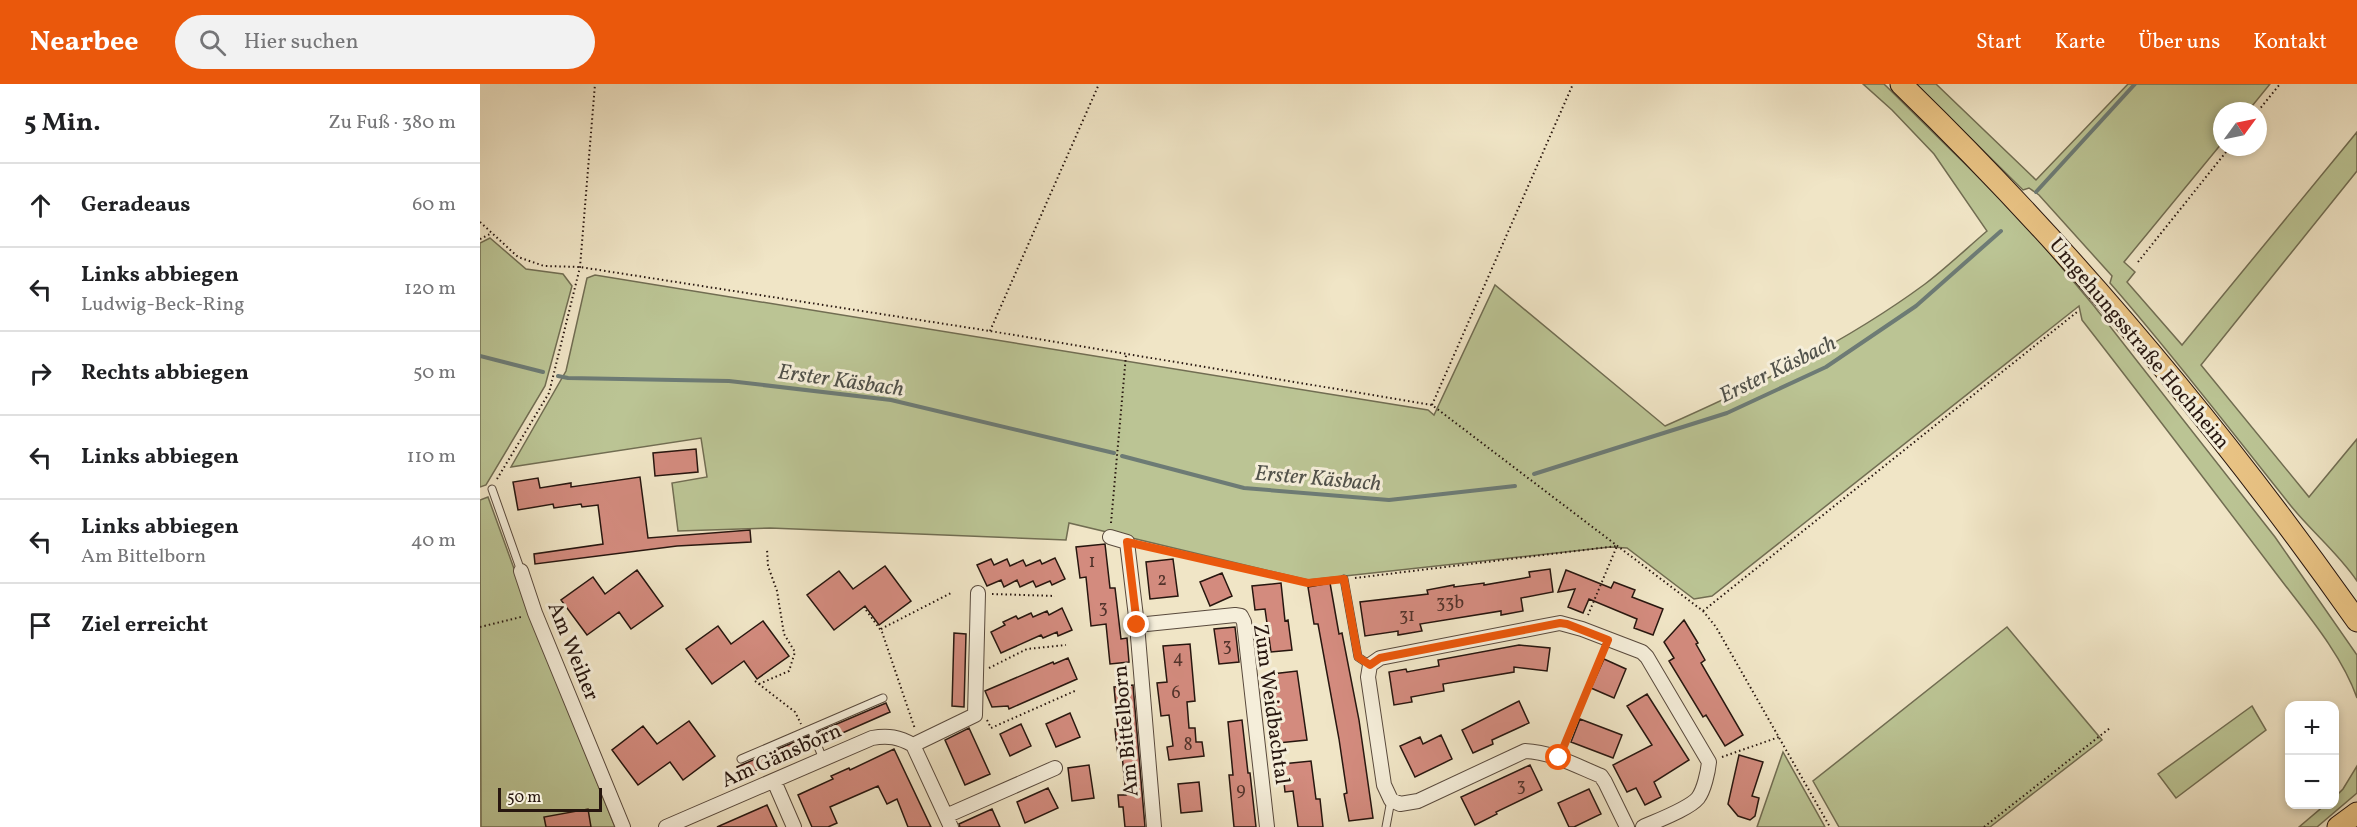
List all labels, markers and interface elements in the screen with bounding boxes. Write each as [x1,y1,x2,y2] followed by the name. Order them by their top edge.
[175,15,595,69] search box
[30,23,139,62] text: Nearbee
[196,26,229,59] icon: search
[244,27,359,58] text: Hier suchen
[1976,28,2022,57] text: Start
[2055,28,2105,57] text: Karte
[2138,28,2220,57] text: Über uns
[2253,28,2327,57] text: Kontakt
[2213,102,2267,156] north arrow
[24,105,101,141] text: 5 Min.
[328,109,456,137] text: Zu Fuß · 380 m
[24,189,57,222] icon: ahead
[81,190,191,221] text: Geradeaus
[412,191,456,219] text: 60 m
[2042,232,2236,456] street label: Umgehungsstraße Hochheim
[81,260,239,291] text: Links abbiegen
[24,273,57,306] icon: left
[404,275,456,303] text: 120 m
[81,291,244,319] text: Ludwig-Beck-Ring
[1714,328,1842,412] water label: Erster Käsbach
[24,357,57,390] icon: right
[776,357,906,406] water label: Erster Käsbach
[81,358,249,389] text: Rechts abbiegen
[413,359,456,387] text: 50 m
[24,441,57,474] icon: left
[81,442,239,473] text: Links abbiegen
[407,443,456,471] text: 110 m
[1253,459,1382,500] water label: Erster Käsbach
[81,512,239,543] text: Links abbiegen
[24,525,57,558] icon: left
[411,527,456,555] text: 40 m
[81,543,206,571] text: Am Bittelborn
[1089,550,1095,575] house number: 1
[1157,568,1167,593] house number: 2
[1436,591,1464,616] house number: 33b
[1098,596,1108,621] house number: 3
[540,598,606,705] street label: Am Weiher
[1399,604,1415,629] house number: 31
[24,609,57,642] icon: arrive
[81,610,208,641] text: Ziel erreicht
[1123,611,1149,637] route end
[1245,622,1296,787] street label: Zum Weidbachtal
[1222,634,1232,659] house number: 3
[1173,646,1183,671] house number: 4
[1106,664,1147,798] street label: Am Bittelborn
[1171,681,1181,706] house number: 6
[2285,701,2339,809] map controls
[2285,701,2339,755] button: +
[717,717,846,796] street label: Am Gänsborn
[1183,733,1193,758] house number: 8
[1545,744,1571,770] route start
[2285,755,2339,809] button: −
[1516,774,1526,799] house number: 3
[1236,778,1246,803] house number: 9
[498,785,602,812] scale bar
[507,787,541,809] text: 50 m

